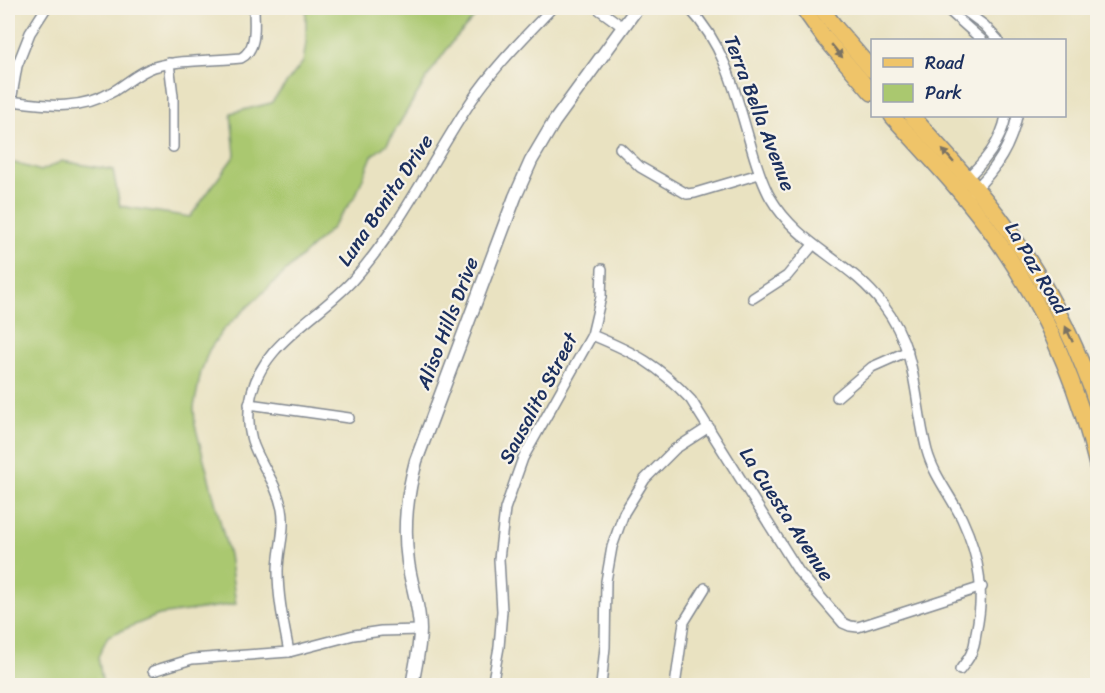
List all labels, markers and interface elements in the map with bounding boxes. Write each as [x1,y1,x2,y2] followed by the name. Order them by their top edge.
[714,30,805,196] street label: Terra Bella Avenue
[871,39,1066,117] legend
[830,43,843,59] one-way arrow
[925,47,965,79] text: Road
[925,77,962,109] text: Park
[328,127,443,274] street label: Luna Bonita Drive
[941,149,955,164] one-way arrow
[995,215,1079,323] street label: La Paz Road
[406,252,489,396] street label: Aliso Hills Drive
[489,325,588,470] street label: Sausalito Street
[1064,325,1074,343] one-way arrow
[730,440,843,589] street label: La Cuesta Avenue

